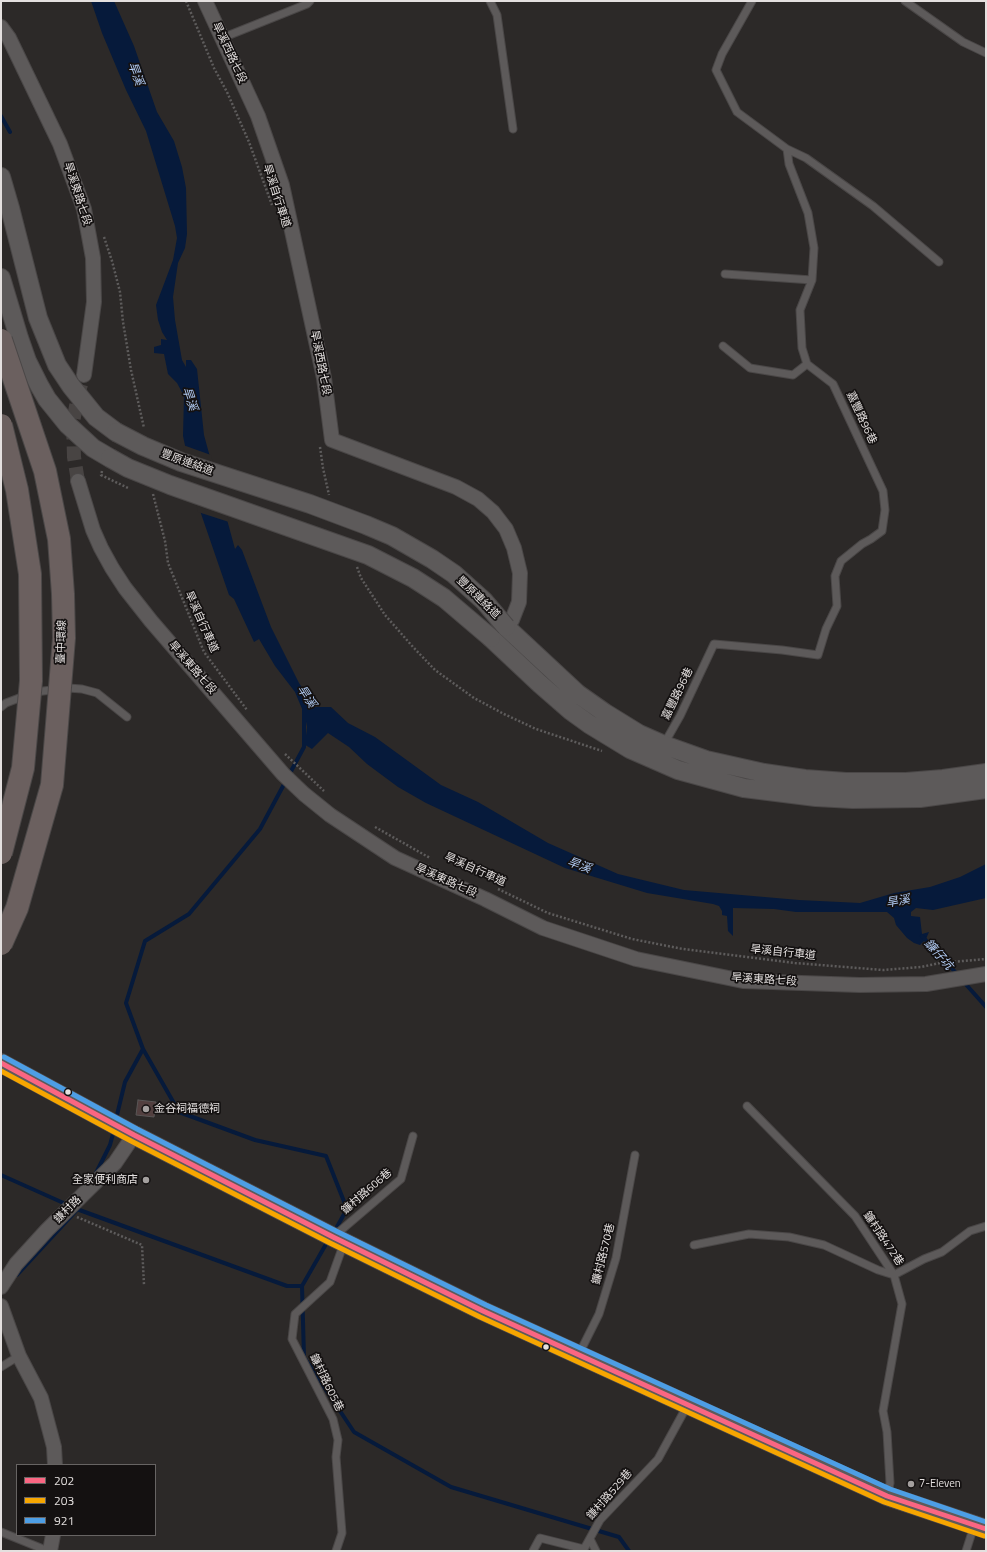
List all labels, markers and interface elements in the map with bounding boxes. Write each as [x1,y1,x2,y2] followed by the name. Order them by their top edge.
[209,20,249,86] street label: 旱溪西路七段
[124,60,146,88] water label: 旱溪
[61,161,93,227] street label: 旱溪東路七段
[260,163,292,229] street label: 旱溪自行車道
[307,329,333,397] street label: 旱溪西路七段
[178,385,200,413] water label: 旱溪
[843,390,879,446] street label: 嘉豐路96巷
[159,447,215,479] street label: 豐原連絡道
[454,574,502,622] street label: 豐原連絡道
[182,589,220,655] street label: 旱溪自行車道
[55,620,69,664] street label: 臺中環線
[165,639,219,697] street label: 旱溪東路七段
[660,666,696,722] street label: 嘉豐路96巷
[293,683,319,711] water label: 旱溪
[442,851,508,889] street label: 旱溪自行車道
[565,855,593,877] water label: 旱溪
[413,862,479,900] street label: 旱溪東路七段
[885,893,911,911] water label: 旱溪
[921,937,955,973] water label: 鐮仔坑
[749,943,817,963] street label: 旱溪自行車道
[731,971,797,989] street label: 旱溪東路七段
[63,1087,73,1097] unlabelled marker
[154,1102,220,1116] place label: 金谷祠福德祠
[141,1104,151,1114] marker: 金谷祠福德祠
[339,1167,395,1217] street label: 鐮村路606巷
[72,1173,138,1187] place label: 全家便利商店
[141,1175,151,1185] marker: 全家便利商店
[52,1194,84,1226] street label: 鎌村路
[860,1209,906,1269] street label: 鐮村路472巷
[590,1222,618,1286] street label: 鐮村路570巷
[541,1342,551,1352] unlabelled marker
[306,1352,346,1414] street label: 鐮村路605巷
[16,1464,156,1536] legend
[585,1467,635,1523] street label: 鎌村路529巷
[54,1471,74,1490] text: 202
[919,1477,961,1491] place label: 7-Eleven
[906,1479,916,1489] marker: 7-Eleven
[54,1491,74,1510] text: 203
[54,1511,74,1530] text: 921

